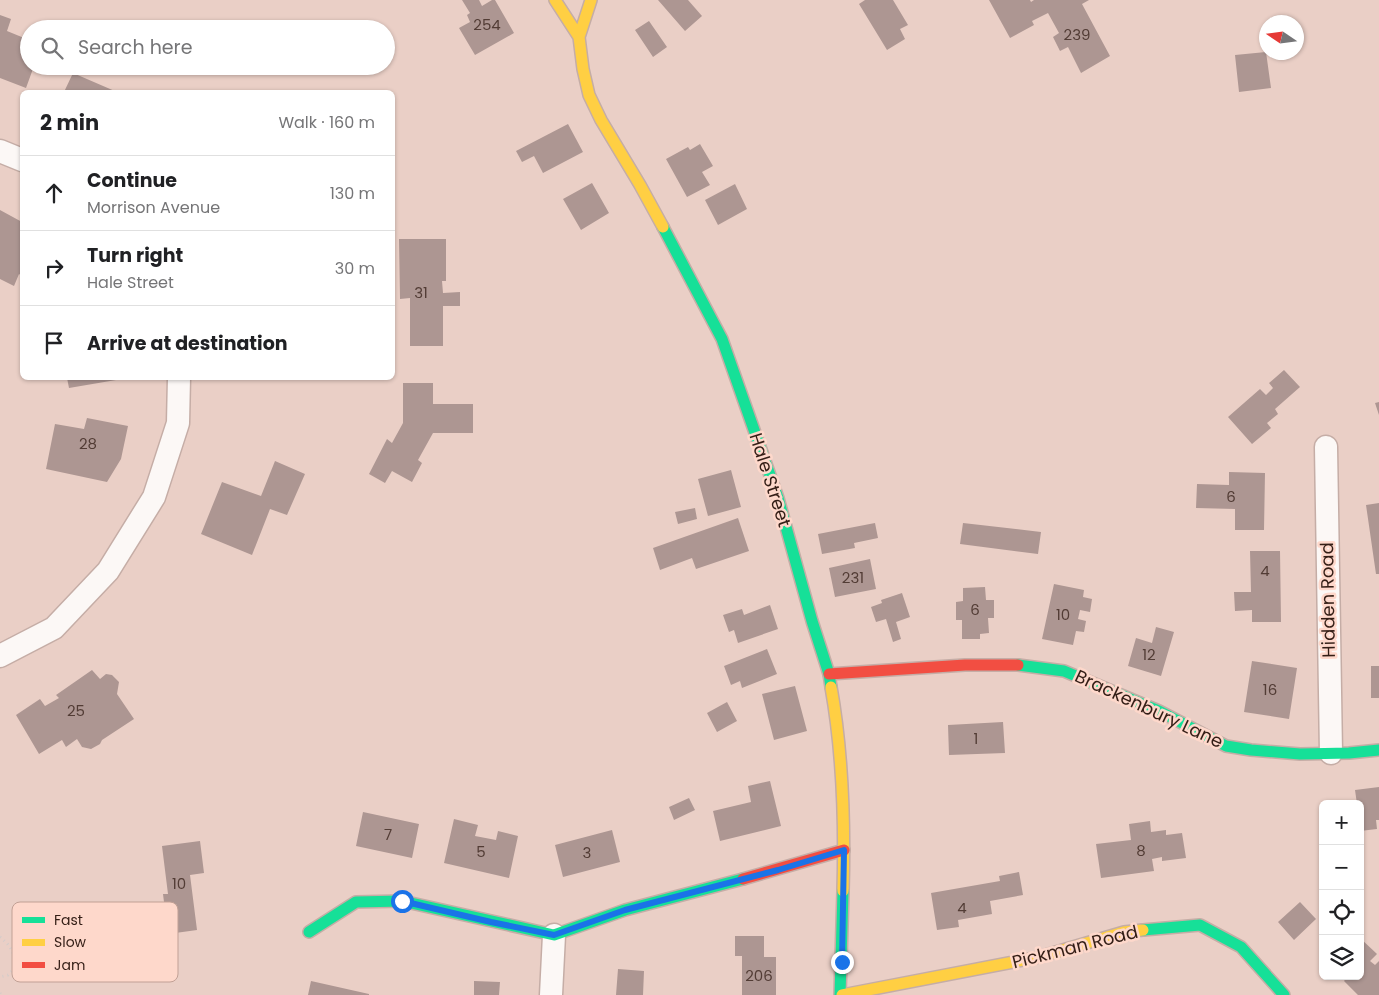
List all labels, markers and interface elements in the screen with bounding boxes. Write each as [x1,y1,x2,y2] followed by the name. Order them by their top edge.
[473,14,501,35] house number: 254
[1259,15,1304,60] north arrow
[20,20,395,75] search box
[1064,24,1090,45] house number: 239
[38,34,66,62] icon: search
[78,34,192,61] text: Search here
[40,108,99,137] text: 2 min
[278,111,375,134] text: Walk · 160 m
[87,167,177,194] text: Continue
[40,179,68,207] icon: ahead
[330,182,375,205] text: 130 m
[87,196,220,219] text: Morrison Avenue
[87,242,183,269] text: Turn right
[40,254,68,282] icon: right
[335,257,375,280] text: 30 m
[87,271,174,294] text: Hale Street
[414,282,428,303] house number: 31
[40,329,68,357] icon: arrive
[87,330,288,357] text: Arrive at destination
[743,430,797,530] street label: Hale Street
[79,433,97,454] house number: 28
[1226,486,1236,507] house number: 6
[1314,542,1341,658] street label: Hidden Road
[1260,560,1270,581] house number: 4
[842,567,864,588] house number: 231
[970,599,980,620] house number: 6
[1056,604,1070,625] house number: 10
[1142,644,1156,665] house number: 12
[1071,663,1227,754] street label: Brackenbury Lane
[1263,679,1277,700] house number: 16
[67,700,85,721] house number: 25
[974,728,978,749] house number: 1
[1319,800,1364,980] map controls
[1319,800,1364,845] button: +
[384,824,392,845] house number: 7
[1136,840,1146,861] house number: 8
[476,841,486,862] house number: 5
[583,842,591,863] house number: 3
[1319,845,1364,890] button: −
[172,873,186,894] house number: 10
[391,890,414,913] route start
[1319,890,1364,935] button: locate
[957,897,967,918] house number: 4
[12,902,178,982] legend
[54,910,83,930] text: Fast
[1009,919,1140,974] street label: Pickman Road
[54,932,87,952] text: Slow
[1319,935,1364,980] button: layers
[831,951,854,974] route end
[54,955,85,975] text: Jam
[745,965,773,986] house number: 206

